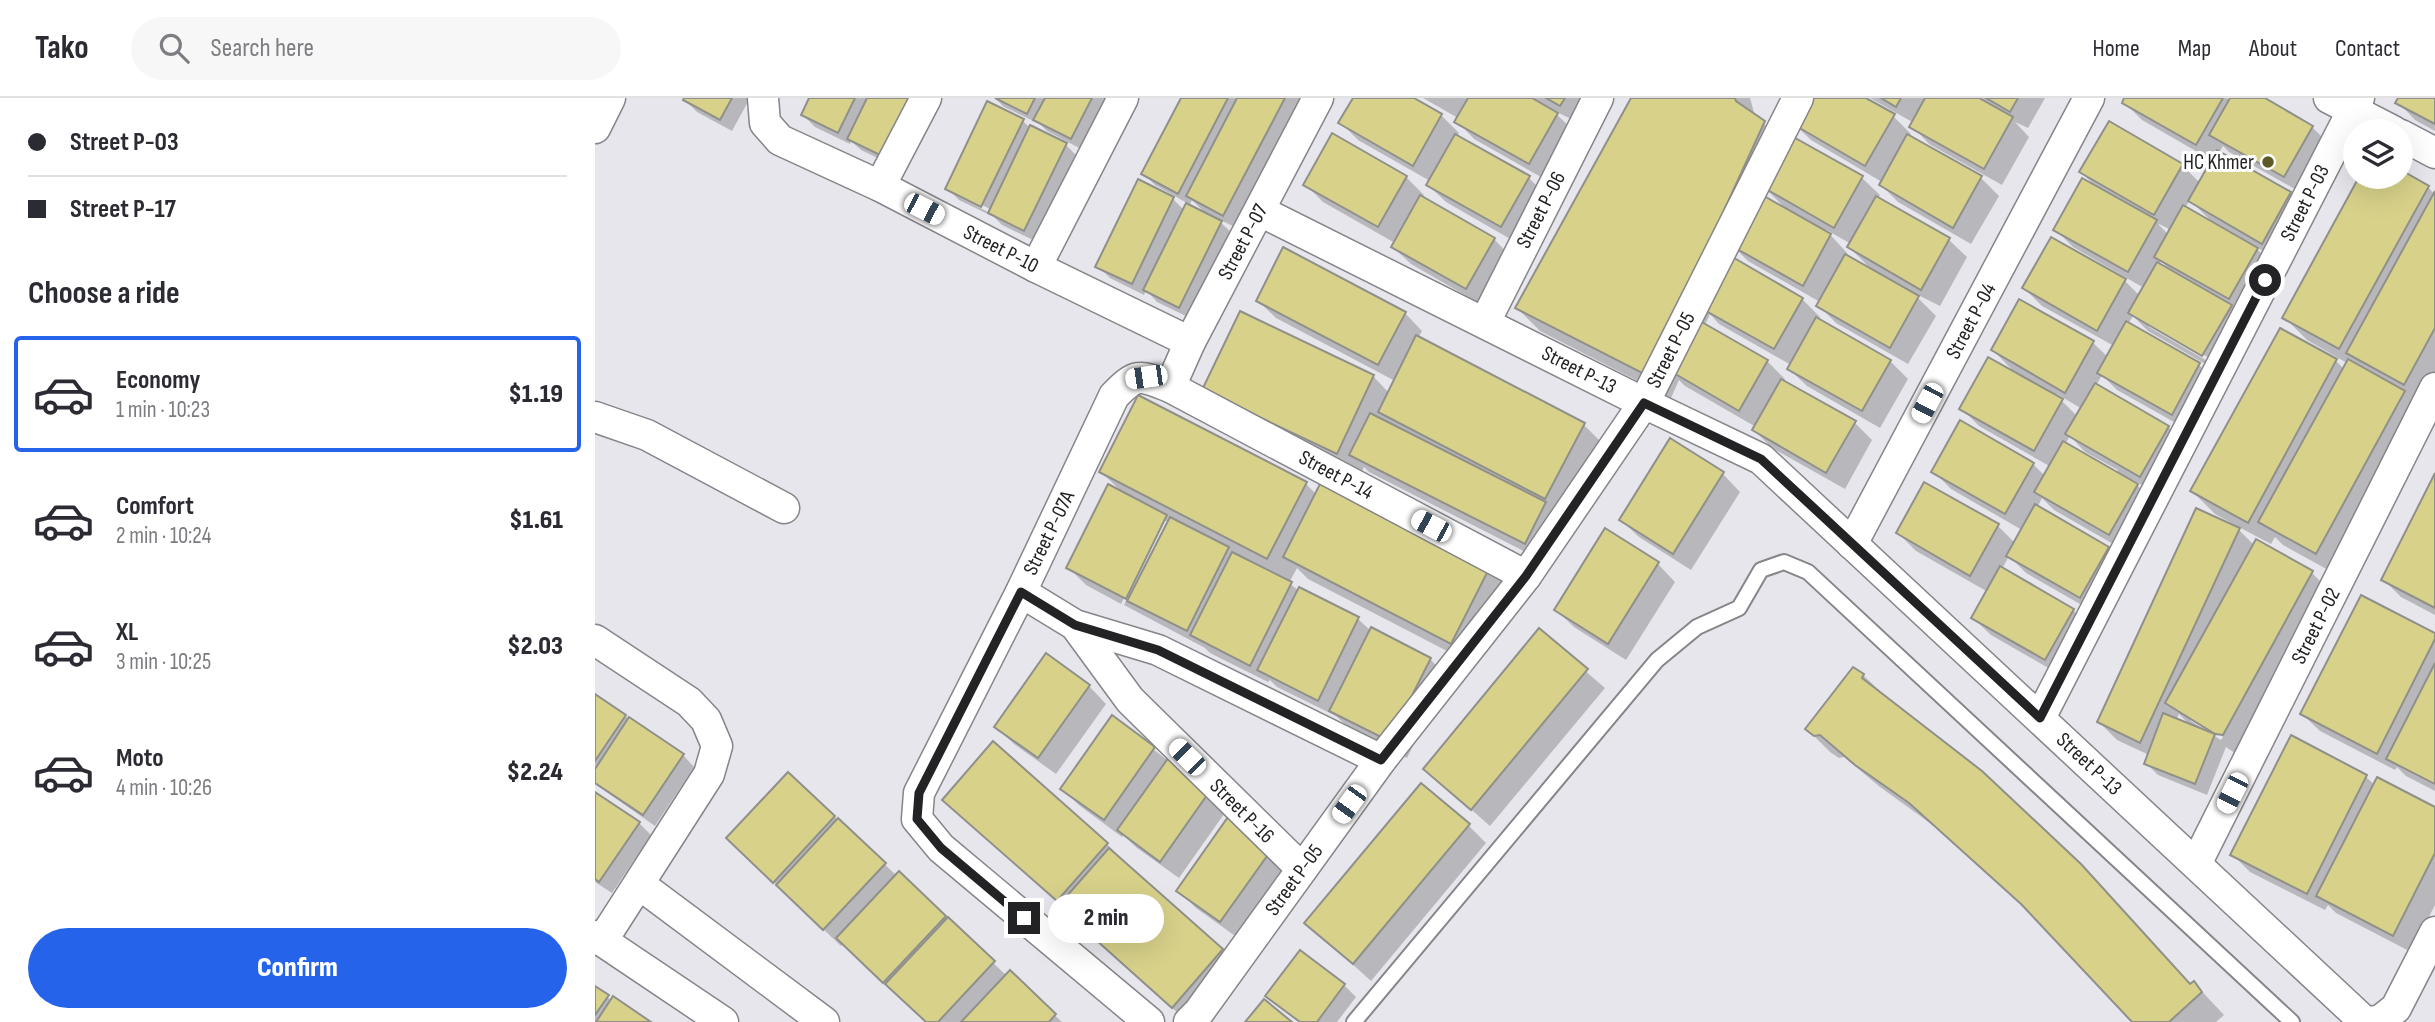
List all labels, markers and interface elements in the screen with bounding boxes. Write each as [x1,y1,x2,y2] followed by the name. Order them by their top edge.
[131,17,621,80] search box
[35,28,89,68] text: Tako
[155,29,193,67] icon: search
[211,33,314,64] text: Search here
[2092,34,2140,63] text: Home
[2178,34,2211,63] text: Map
[2249,34,2297,63] text: About
[2335,34,2400,63] text: Contact
[2343,119,2413,189] map controls
[2343,119,2413,189] button: layers
[70,127,179,158] text: Street P-03
[2183,150,2254,175] place label: HC Khmer
[2260,154,2276,170] marker: HC Khmer
[2275,161,2335,245] street label: Street P-03
[1511,167,1571,253] street label: Street P-06
[901,190,948,228] car
[70,194,176,225] text: Street P-17
[1213,199,1274,284] street label: Street P-07
[959,219,1043,279] street label: Street P-10
[2249,264,2281,296] route start
[28,274,180,313] text: Choose a ride
[1941,279,2001,363] street label: Street P-04
[1641,308,1701,392] street label: Street P-05
[1538,341,1620,399] street label: Street P-13
[32,363,95,426] icon: car
[1124,364,1169,390] car
[116,365,200,396] text: Economy
[508,379,563,410] text: $1.19
[1908,380,1947,426] car
[116,396,210,424] text: 1 min · 10:23
[1295,445,1378,505] street label: Street P-14
[1018,486,1081,579] street label: Street P-07A
[32,489,95,552] icon: car
[116,491,194,522] text: Comfort
[509,505,563,536] text: $1.61
[1408,507,1455,545] car
[116,522,211,550] text: 2 min · 10:24
[2286,584,2346,668] street label: Street P-02
[32,615,95,678] icon: car
[116,617,138,648] text: XL
[507,631,563,662] text: $2.03
[116,648,211,676] text: 3 min · 10:25
[2051,727,2127,801] street label: Street P-13
[1165,735,1210,779] car
[32,741,95,804] icon: car
[116,743,164,774] text: Moto
[507,757,563,788] text: $2.24
[2214,770,2251,816] car
[116,774,212,802] text: 4 min · 10:26
[1205,774,1279,848] street label: Street P-16
[1329,781,1370,827] car
[1260,839,1328,921] street label: Street P-05
[1048,894,1164,942] callout: 2 min
[1008,902,1040,934] route end
[1084,904,1128,932] text: 2 min
[28,928,567,1008] button: Confirm

